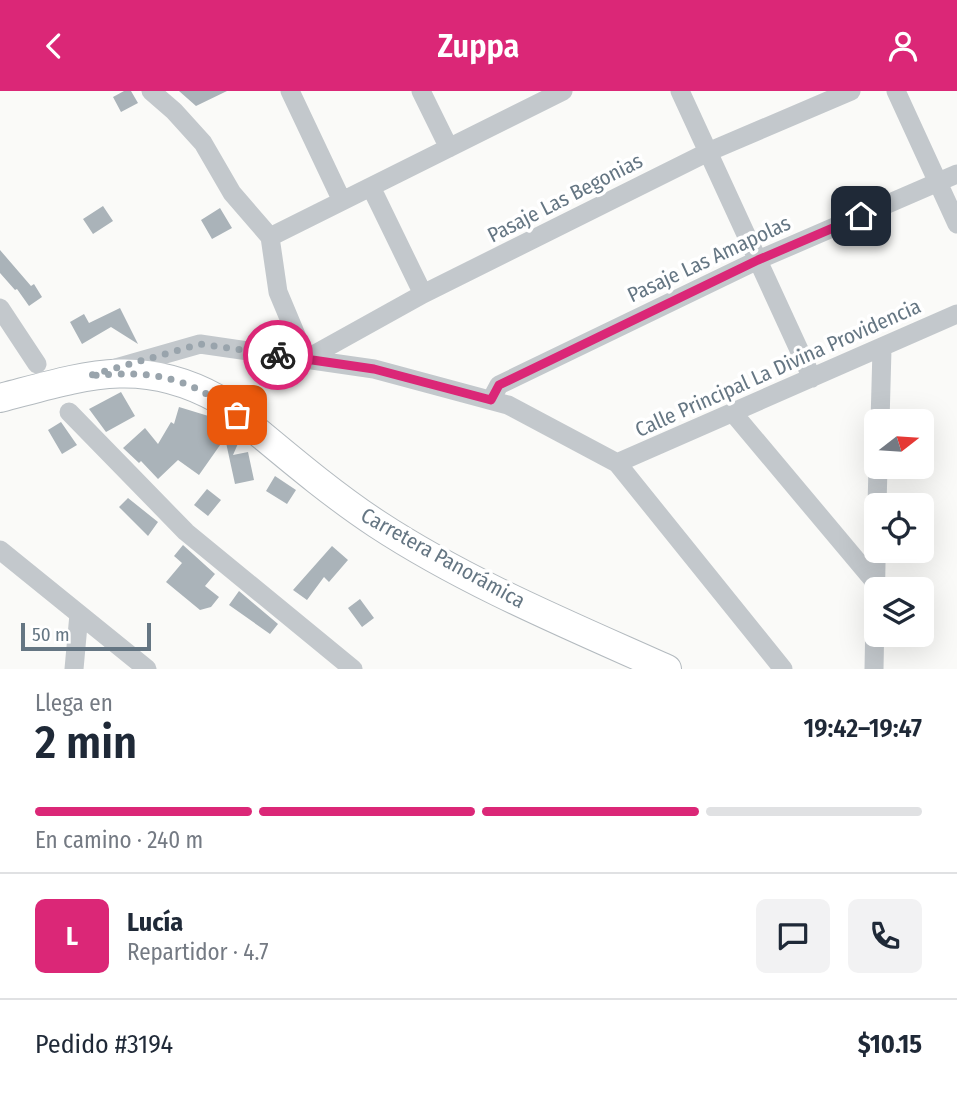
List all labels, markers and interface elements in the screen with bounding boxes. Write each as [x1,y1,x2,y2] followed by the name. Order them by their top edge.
[35,27,73,65] icon: back
[438,27,519,65] text: Zuppa
[884,27,922,65] icon: person
[483,148,647,248] street label: Pasaje Las Begonias
[831,186,891,246] pin
[842,197,880,235] icon: home
[623,210,795,308] street label: Pasaje Las Amapolas
[631,293,925,443] street label: Calle Principal La Divina Providencia
[243,320,313,390] courier
[259,336,297,374] icon: bike
[207,385,267,445] pin
[218,396,256,434] icon: bag
[864,409,934,479] north arrow
[864,409,934,647] map controls
[864,493,934,563] button: locate
[356,502,530,614] street label: Carretera Panorámica
[864,577,934,647] button: layers
[21,620,150,652] scale bar
[32,623,70,646] text: 50 m
[35,689,113,717] text: Llega en
[804,713,922,744] text: 19:42–19:47
[35,715,137,770] text: 2 min
[35,826,203,854] text: En camino · 240 m
[756,899,830,973] button: chat
[848,899,922,973] button: phone
[127,907,183,938] text: Lucía
[66,921,78,952] text: L
[127,938,269,966] text: Repartidor · 4.7
[35,1029,173,1060] text: Pedido #3194
[858,1029,922,1060] text: $10.15

